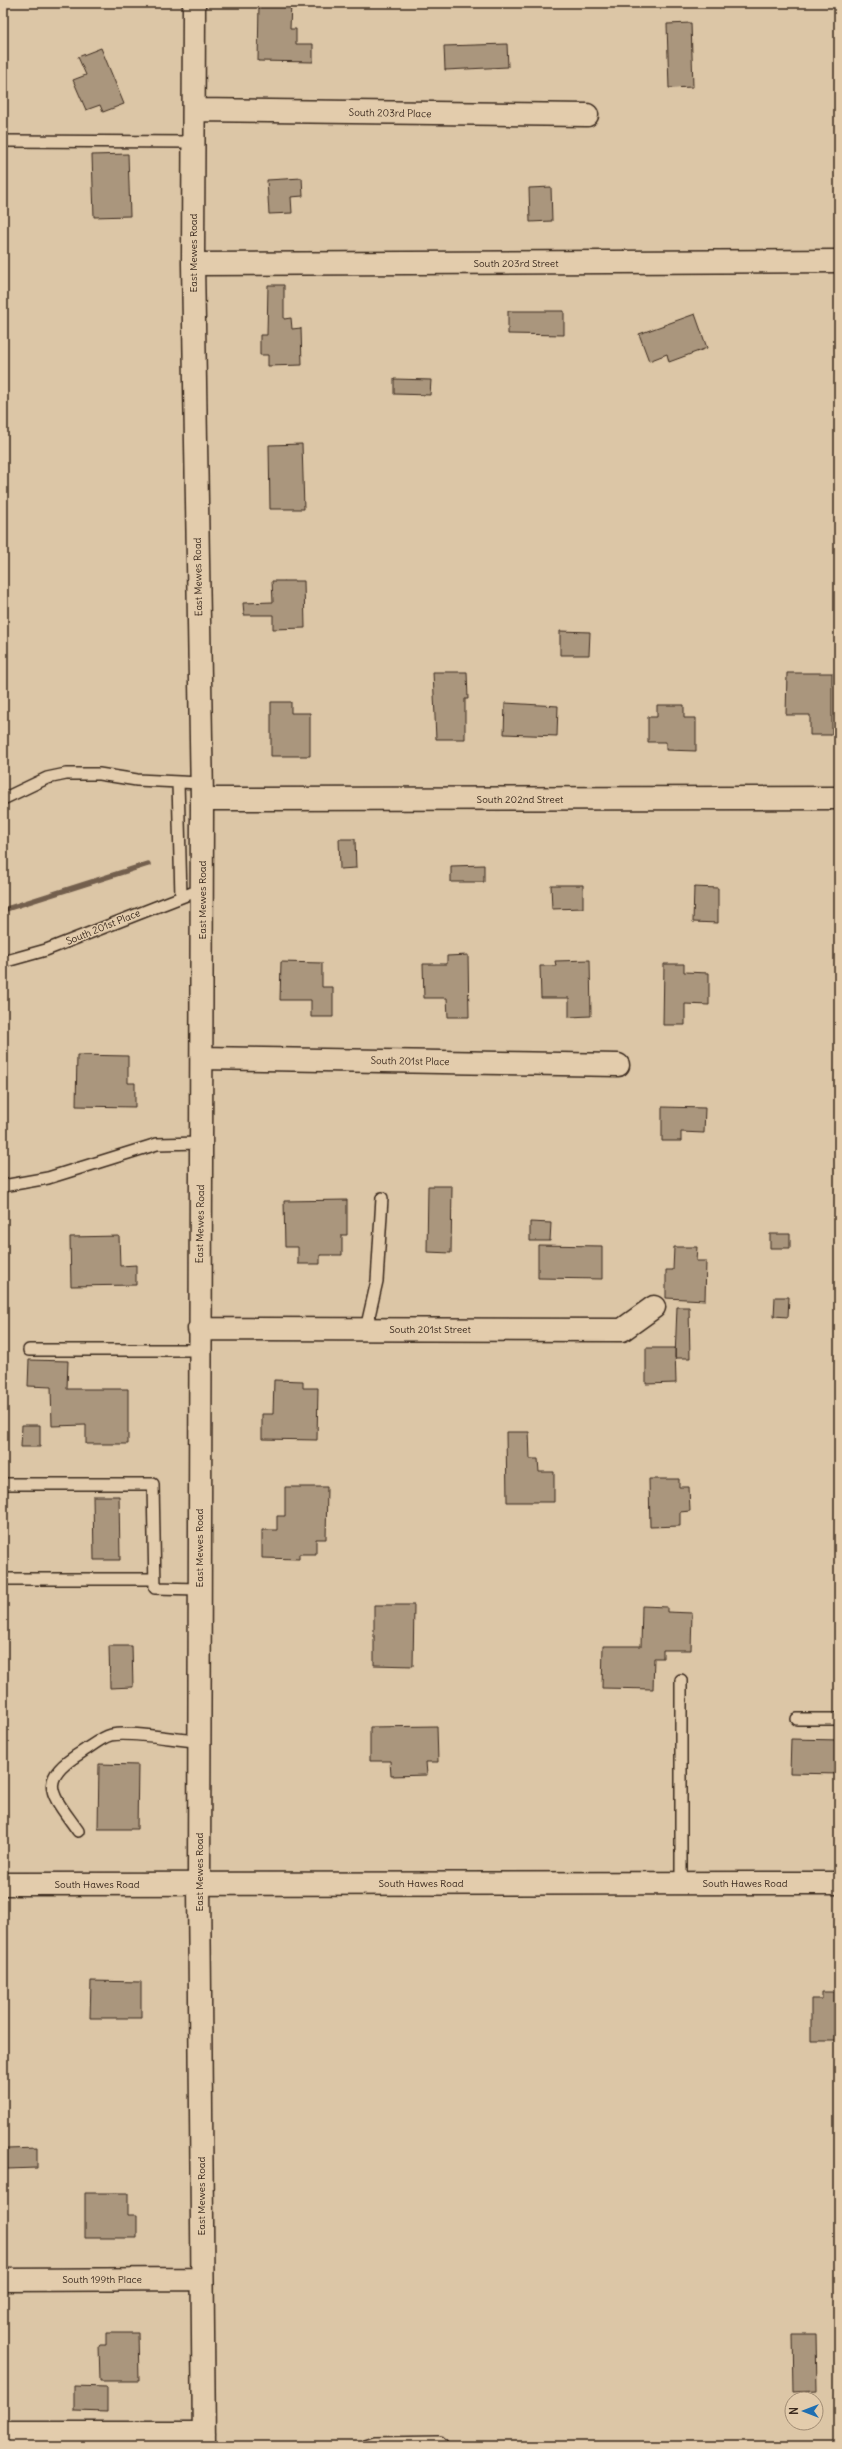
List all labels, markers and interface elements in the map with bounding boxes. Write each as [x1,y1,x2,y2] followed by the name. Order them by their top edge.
[349,106,431,120] street label: South 203rd Place
[187,213,200,292] street label: East Mewes Road
[473,257,559,270] street label: South 203rd Street
[191,537,205,617] street label: East Mewes Road
[477,793,564,806] street label: South 202nd Street
[196,860,209,939] street label: East Mewes Road
[64,906,142,948] street label: South 201st Place
[370,1054,450,1068] street label: South 201st Place
[193,1184,207,1264] street label: East Mewes Road
[389,1323,471,1336] street label: South 201st Street
[193,1508,206,1587] street label: East Mewes Road
[193,1832,206,1911] street label: East Mewes Road
[378,1877,464,1890] street label: South Hawes Road
[702,1877,788,1890] street label: South Hawes Road
[54,1878,140,1891] street label: South Hawes Road
[195,2156,208,2235] street label: East Mewes Road
[62,2273,142,2286] street label: South 199th Place
[784,2391,824,2431] north arrow
[787,2407,801,2415] text: N

